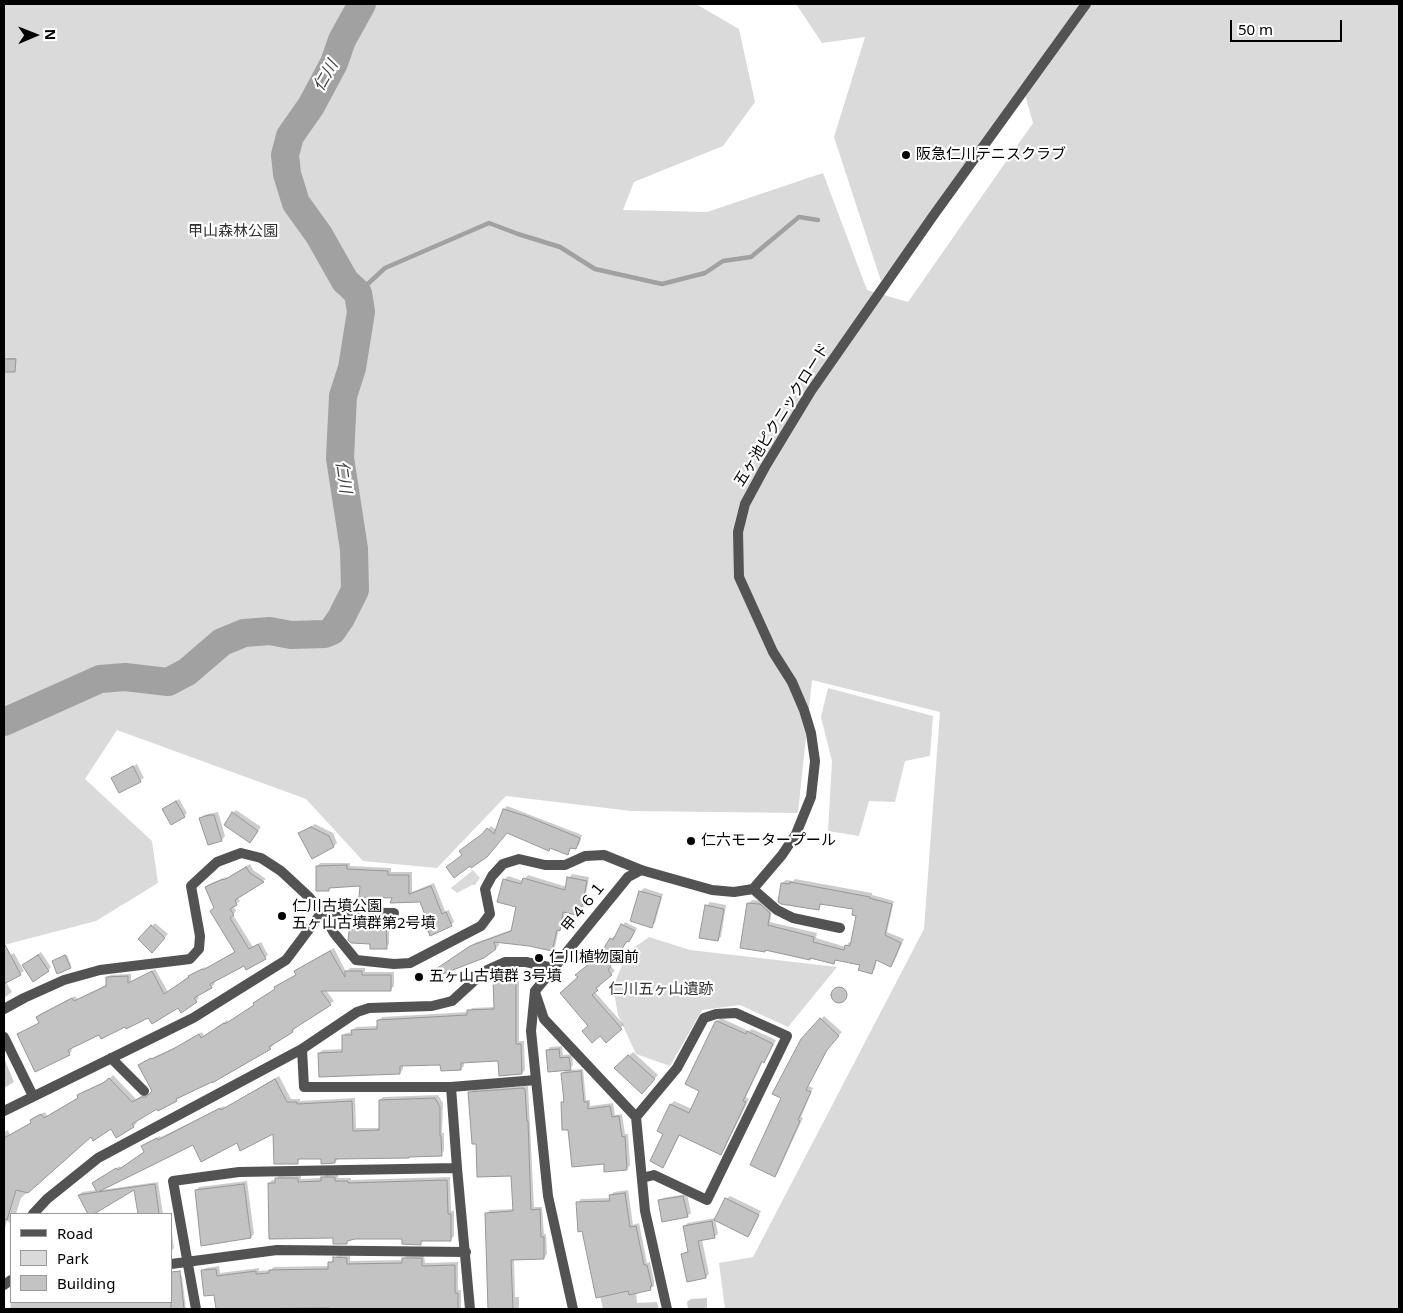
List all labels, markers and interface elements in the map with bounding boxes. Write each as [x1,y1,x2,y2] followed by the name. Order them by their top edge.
[10,10,60,60] north arrow
[1233,10,1346,42] scale bar
[1238,19,1273,39] text: 50 m
[41,29,60,41] text: N
[310,57,342,95] water label: 仁川
[916,146,1066,164] place label: 阪急仁川テニスクラブ
[900,149,912,161] marker: 阪急仁川テニスクラブ
[188,223,278,241] park label: 甲山森林公園
[731,340,833,490] street label: 五ヶ池ピクニックロード
[331,460,355,494] water label: 仁川
[701,832,836,850] place label: 仁六モータープール
[685,835,697,847] marker: 仁六モータープール
[558,878,610,936] street label: 甲４６１
[292,898,436,933] place label: 仁川古墳公園 五ヶ山古墳群第2号墳
[276,910,288,922] marker: 仁川古墳公園 五ヶ山古墳群第2号墳
[549,949,639,967] place label: 仁川植物園前
[533,952,545,964] marker: 仁川植物園前
[429,968,561,986] place label: 五ヶ山古墳群 3号墳
[413,971,425,983] marker: 五ヶ山古墳群 3号墳
[609,981,713,999] park label: 仁川五ヶ山遺跡
[10,1213,172,1303] legend
[57,1223,93,1243] text: Road
[57,1248,89,1268] text: Park
[57,1273,115,1293] text: Building

